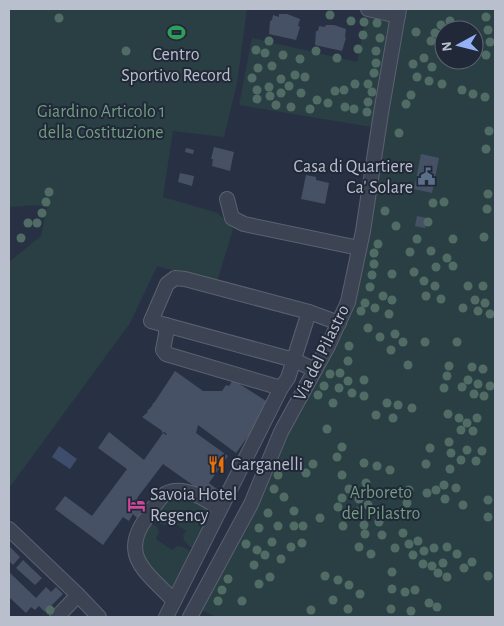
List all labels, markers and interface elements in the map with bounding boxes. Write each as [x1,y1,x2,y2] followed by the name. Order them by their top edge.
[434,20,484,70] north arrow
[166,22,186,42] sports icon: Centro Sportivo Record
[440,41,455,52] text: N
[121,46,231,85] place label: Centro Sportivo Record
[37,103,165,142] park label: Giardino Articolo 1 della Costituzione
[294,158,413,197] place label: Casa di Quartiere Ca' Solare
[417,167,437,187] public building icon: Casa di Quartiere Ca' Solare
[291,302,353,404] street label: Via del Pilastro
[207,455,227,475] restaurant icon: Garganelli
[231,456,303,474] place label: Garganelli
[342,484,420,523] park label: Arboreto del Pilastro
[150,486,237,525] place label: Savoia Hotel Regency
[126,495,146,515] hotel icon: Savoia Hotel Regency

